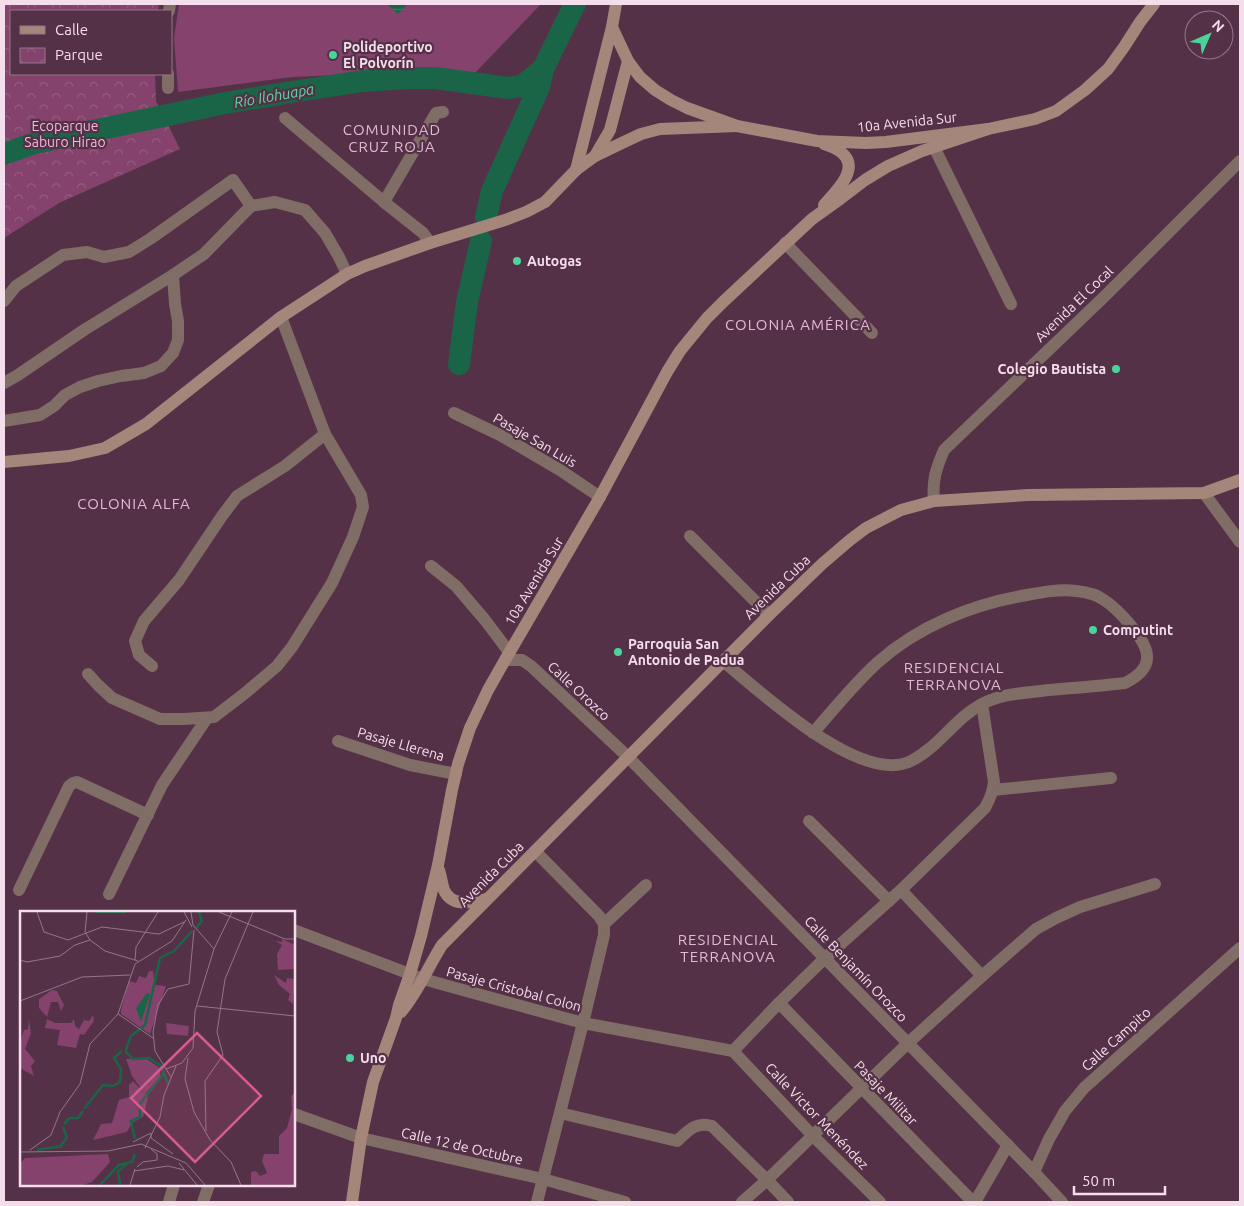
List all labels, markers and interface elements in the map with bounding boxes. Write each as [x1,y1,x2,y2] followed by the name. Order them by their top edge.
[10,10,172,75] legend
[1184,10,1234,60] north arrow
[1209,16,1228,35] text: N
[55,21,88,38] text: Calle
[343,39,433,71] place label: Polideportivo El Polvorín
[55,46,103,63] text: Parque
[327,49,339,61] marker: Polideportivo El Polvorín
[232,80,315,111] water label: Río Ilohuapa
[856,109,958,135] street label: 10a Avenida Sur
[24,118,106,150] park label: Ecoparque Saburo Hirao
[343,121,441,155] district label: COMUNIDAD CRUZ ROJA
[527,253,582,269] place label: Autogas
[511,255,523,267] marker: Autogas
[1032,263,1117,345] street label: Avenida El Cocal
[725,316,871,333] district label: COLONIA AMÉRICA
[998,361,1106,377] place label: Colegio Bautista
[1110,363,1122,375] marker: Colegio Bautista
[491,410,579,470] street label: Pasaje San Luis
[77,495,191,512] district label: COLONIA ALFA
[501,533,567,628] street label: 10a Avenida Sur
[741,552,813,622] street label: Avenida Cuba
[1103,622,1173,638] place label: Computint
[1087,624,1099,636] marker: Computint
[628,636,744,668] place label: Parroquia San Antonio de Padua
[612,646,624,658] marker: Parroquia San Antonio de Padua
[545,658,613,724] street label: Calle Orozco
[904,659,1004,693] district label: RESIDENCIAL TERRANOVA
[356,724,446,764] street label: Pasaje Llerena
[455,838,527,910] street label: Avenida Cuba
[20,911,295,1186] inset map
[801,913,911,1025] street label: Calle Benjamín Orozco
[678,931,778,965] district label: RESIDENCIAL TERRANOVA
[445,963,583,1015] street label: Pasaje Cristobal Colon
[1078,1004,1154,1074] street label: Calle Campito
[360,1050,386,1066] place label: Uno
[344,1052,356,1064] marker: Uno
[851,1057,921,1129] street label: Pasaje Militar
[762,1060,872,1172] street label: Calle Victor Menéndez
[400,1124,524,1168] street label: Calle 12 de Octubre
[1074,1164,1165,1196] scale bar
[1082,1172,1115,1189] text: 50 m

